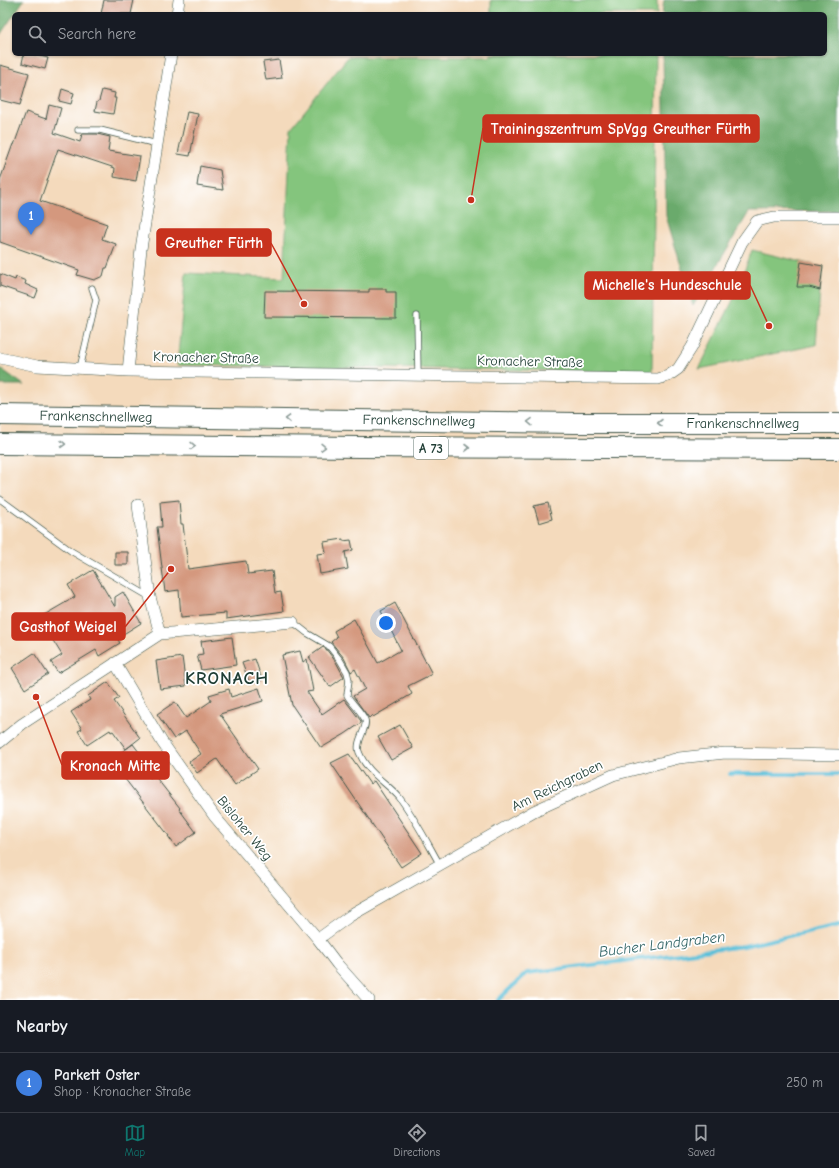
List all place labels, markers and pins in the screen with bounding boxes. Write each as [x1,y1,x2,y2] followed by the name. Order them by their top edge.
[483,115,759,142] callout: Trainingszentrum SpVgg Greuther Fürth
[18,202,44,235] pin: 1
[157,229,271,256] callout: Greuther Fürth
[585,272,750,299] callout: Michelle's Hundeschule
[12,613,125,640] callout: Gasthof Weigel
[62,752,169,779] callout: Kronach Mitte

